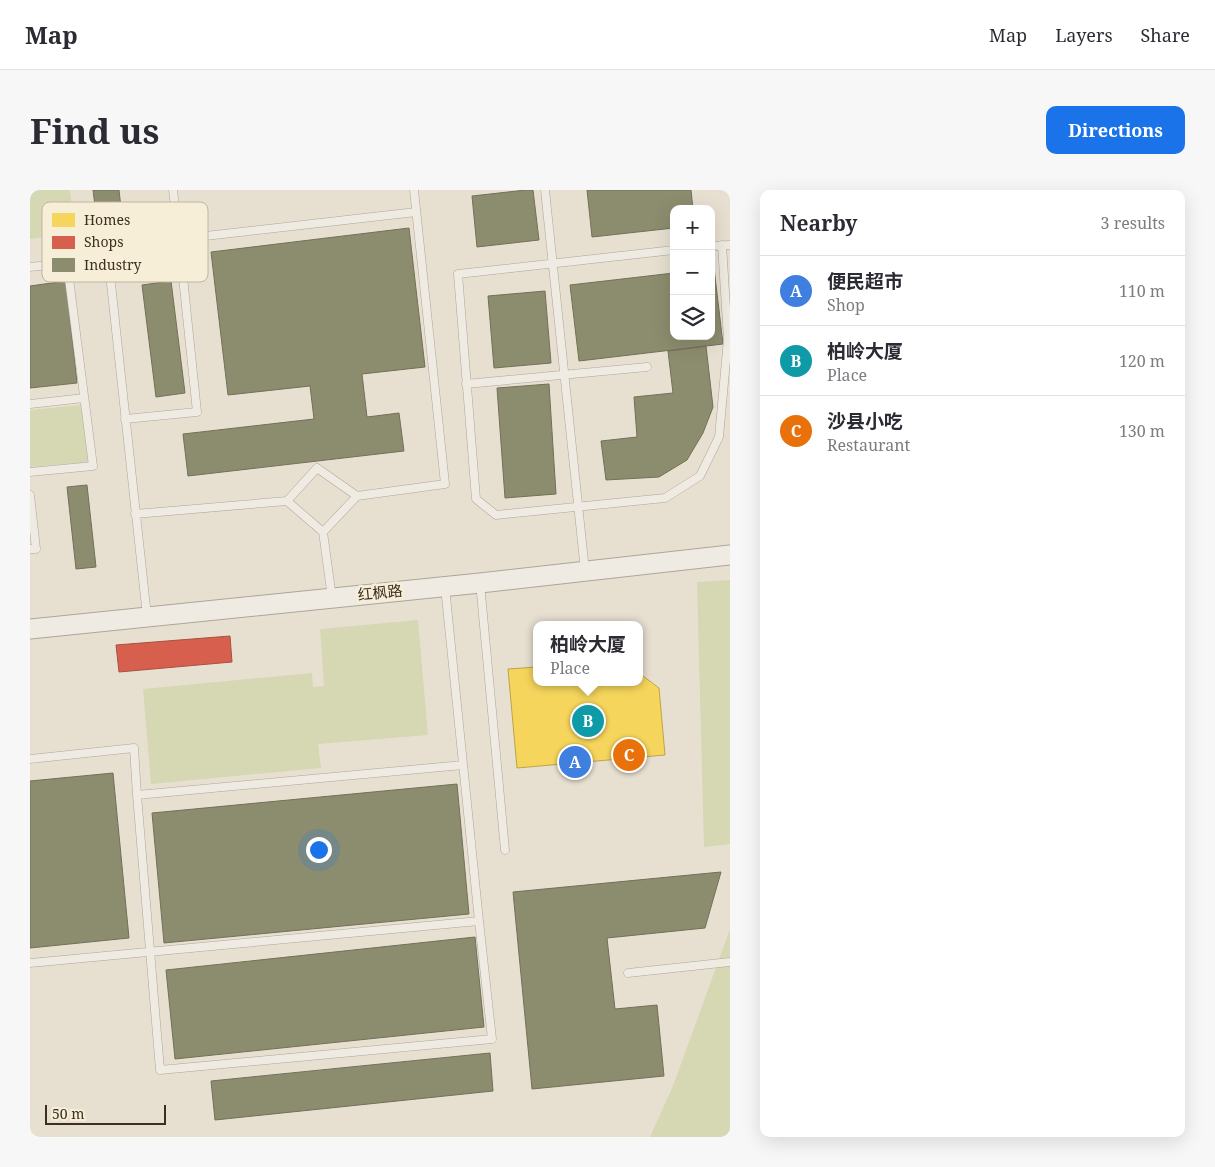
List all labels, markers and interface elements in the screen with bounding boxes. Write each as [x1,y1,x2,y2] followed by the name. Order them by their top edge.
[25,18,78,51] text: Map
[989,23,1027,47] text: Map
[1055,23,1113,47] text: Layers
[1141,23,1190,47] text: Share
[1046,106,1185,154] button: Directions
[30,107,159,154] text: Find us
[42,202,208,282] legend
[670,205,715,340] map controls
[670,205,715,250] button: +
[780,209,858,237] text: Nearby
[84,210,130,229] text: Homes
[1101,212,1165,234] text: 3 results
[84,232,124,251] text: Shops
[670,250,715,295] button: −
[84,255,141,274] text: Industry
[827,268,903,294] text: 便民超市
[790,280,802,302] text: A
[1119,280,1165,302] text: 110 m
[827,294,865,316] text: Shop
[670,295,715,340] button: layers
[827,338,903,364] text: 柏岭大厦
[791,350,801,372] text: B
[1119,350,1165,372] text: 120 m
[827,364,867,386] text: Place
[827,408,903,434] text: 沙县小吃
[791,420,801,442] text: C
[1119,420,1165,442] text: 130 m
[827,434,910,456] text: Restaurant
[356,580,403,604] street label: 红枫路
[533,621,643,686] popup
[550,631,626,657] text: 柏岭大厦
[550,657,590,679] text: Place
[572,702,604,740] pin: B
[613,736,645,774] pin: C
[559,743,591,781] pin: A
[306,837,332,863] your location
[45,1102,166,1125] scale bar
[52,1104,85,1123] text: 50 m

